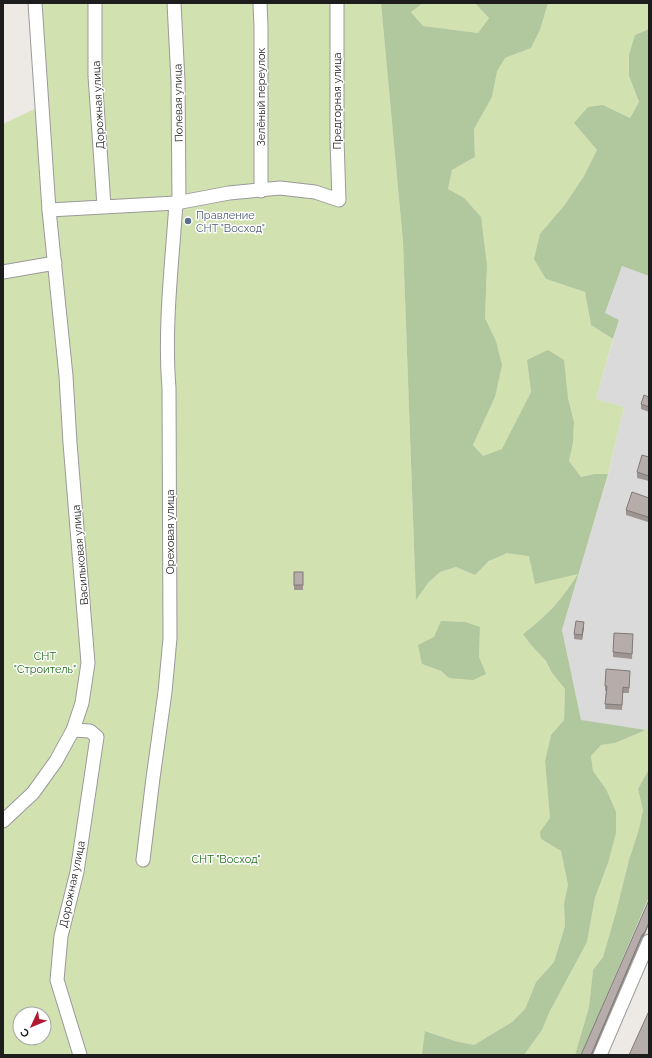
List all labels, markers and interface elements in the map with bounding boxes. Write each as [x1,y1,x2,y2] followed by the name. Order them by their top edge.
[255,47,268,146] street label: Зелёный переулок
[331,53,344,150] street label: Предгорная улица
[90,60,107,150] street label: Дорожная улица
[171,64,186,142] street label: Полевая улица
[196,209,265,235] place label: Правление СНТ "Восход"
[183,216,193,226] marker: Правление СНТ "Восход"
[164,490,177,574] street label: Ореховая улица
[70,504,91,606] street label: Васильковая улица
[14,650,76,676] park label: СНТ "Строитель"
[57,839,88,929] street label: Дорожная улица
[192,853,260,866] park label: СНТ "Восход"
[12,1006,52,1046] north arrow
[18,1025,32,1040] text: С

